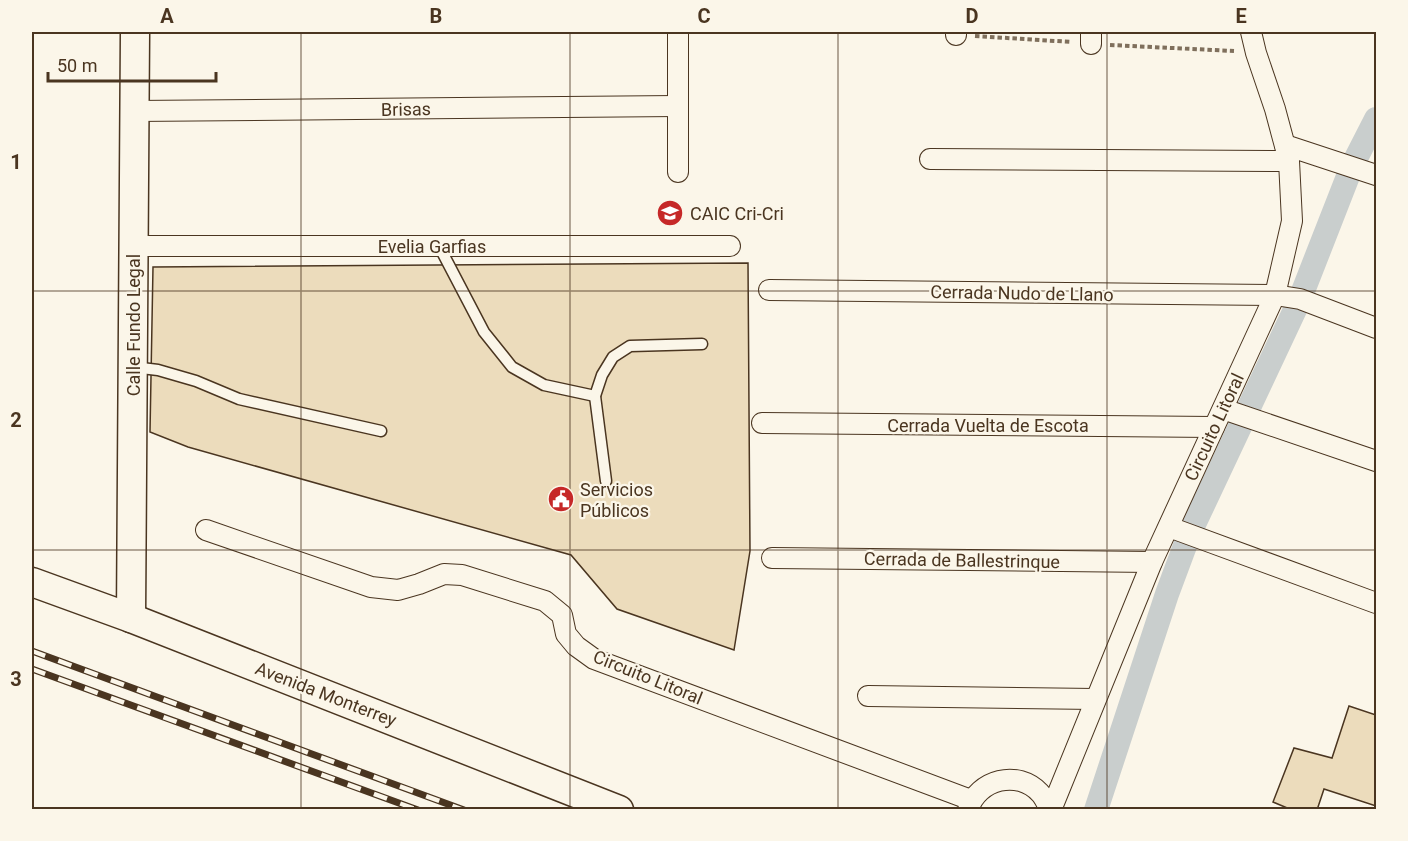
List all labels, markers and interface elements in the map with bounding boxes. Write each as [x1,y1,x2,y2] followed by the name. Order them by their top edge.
[160,4,174,28] text: A
[430,4,442,28] text: B
[697,4,711,28] text: C
[966,4,979,28] text: D
[1235,4,1247,28] text: E
[48,45,216,83] scale bar
[57,55,97,76] text: 50 m
[381,98,431,120] street label: Brisas
[10,150,22,174] text: 1
[655,198,685,228] school or university icon: CAIC Cri-Cri
[690,203,784,224] place label: CAIC Cri-Cri
[378,236,486,257] street label: Evelia Garfias
[123,254,144,396] street label: Calle Fundo Legal
[930,281,1114,305] street label: Cerrada Nudo de Llano
[1180,370,1248,484] street label: Circuito Litoral
[10,408,22,432] text: 2
[887,415,1089,436] street label: Cerrada Vuelta de Escota
[580,479,653,521] place label: Servicios Públicos
[546,484,576,514] public building icon: Servicios Públicos
[864,548,1060,572] street label: Cerrada de Ballestrinque
[590,646,706,708] street label: Circuito Litoral
[252,657,400,731] street label: Avenida Monterrey
[10,667,22,691] text: 3

